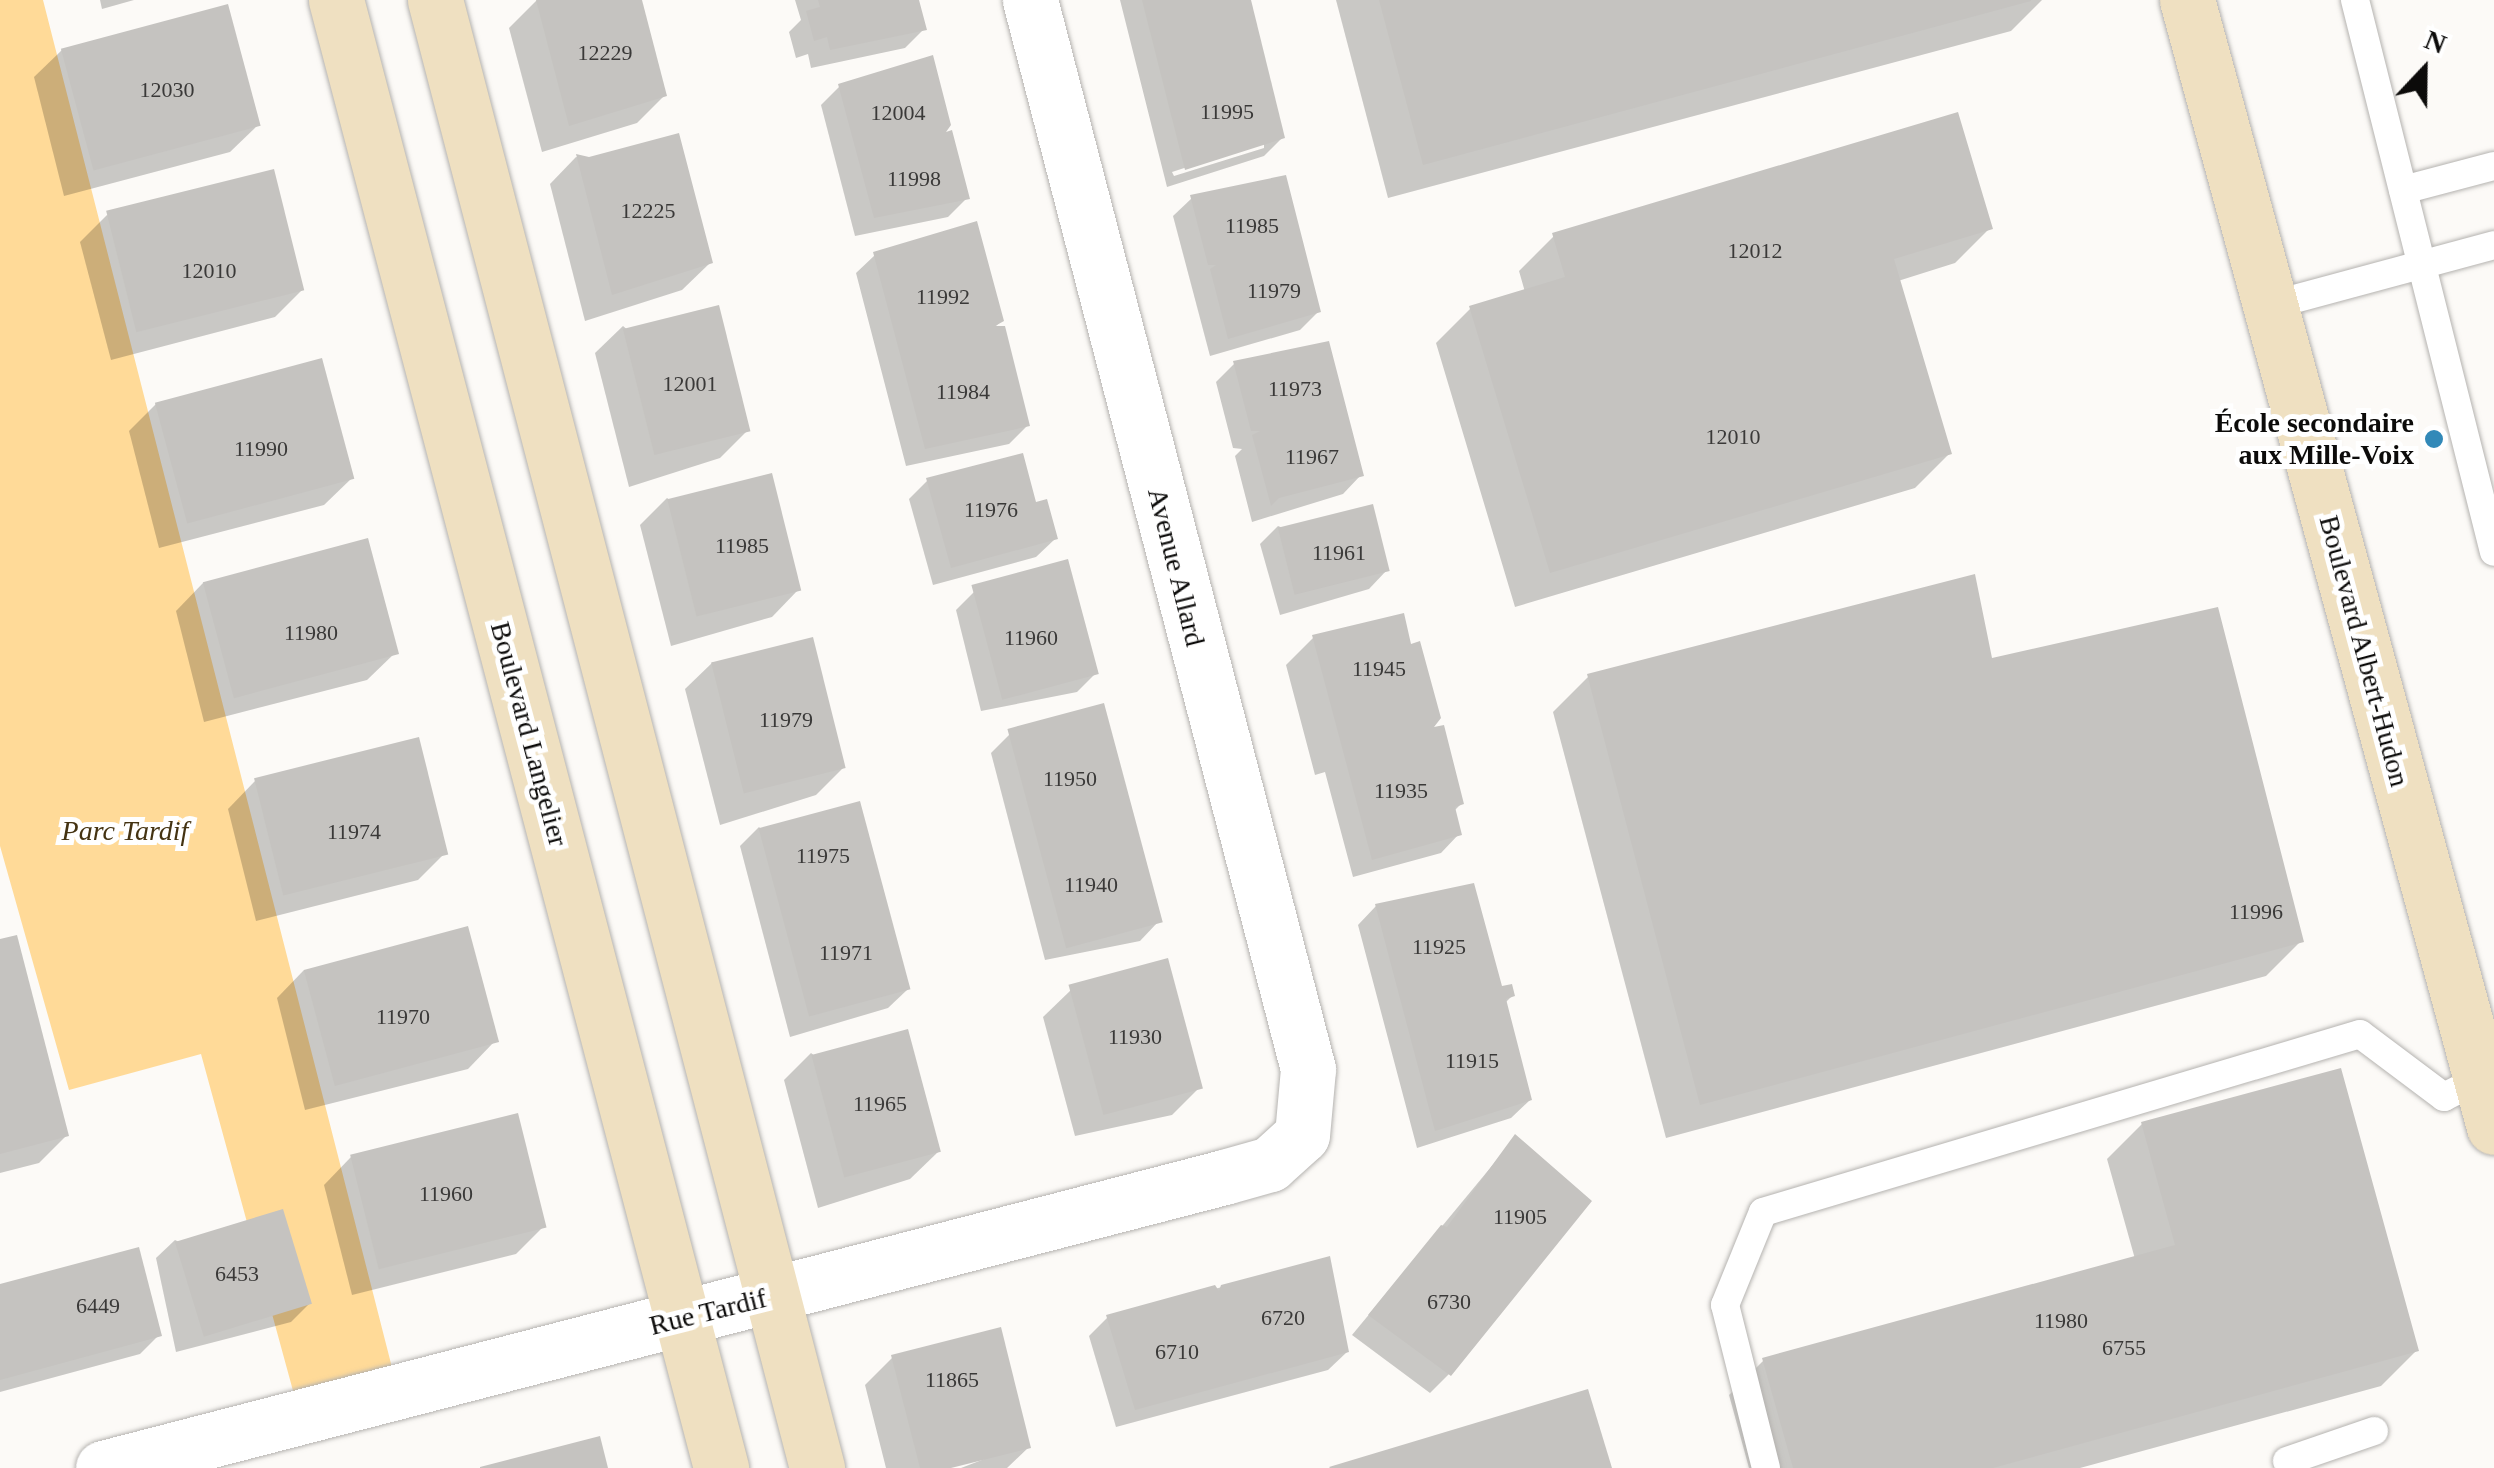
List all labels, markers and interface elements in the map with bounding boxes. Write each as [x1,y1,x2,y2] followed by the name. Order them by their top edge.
[2374,20,2474,120] north arrow
[2420,24,2451,60] text: N
[578,40,632,66] house number: 12229
[140,77,194,103] house number: 12030
[1200,99,1254,125] house number: 11995
[870,100,926,126] house number: 12004
[887,166,941,192] house number: 11998
[620,198,676,224] house number: 12225
[1225,213,1279,239] house number: 11985
[1728,238,1782,264] house number: 12012
[182,258,236,284] house number: 12010
[1247,278,1301,304] house number: 11979
[916,284,970,310] house number: 11992
[662,371,718,397] house number: 12001
[1268,376,1322,402] house number: 11973
[936,379,990,405] house number: 11984
[2215,406,2414,472] place label: École secondaire aux Mille-Voix
[1706,424,1760,450] house number: 12010
[2423,428,2445,450] marker: École secondaire aux Mille-Voix
[234,436,288,462] house number: 11990
[1285,444,1339,470] house number: 11967
[1140,484,1212,650] street label: Avenue Allard
[964,497,1018,523] house number: 11976
[2311,511,2417,791] street label: Boulevard Albert-Hudon
[715,533,769,559] house number: 11985
[1312,540,1366,566] house number: 11961
[483,618,575,850] street label: Boulevard Langelier
[284,620,338,646] house number: 11980
[1004,625,1058,651] house number: 11960
[1352,656,1406,682] house number: 11945
[759,707,813,733] house number: 11979
[1043,766,1097,792] house number: 11950
[1374,778,1428,804] house number: 11935
[62,814,188,848] park label: Parc Tardif
[327,819,381,845] house number: 11974
[796,843,850,869] house number: 11975
[1064,872,1118,898] house number: 11940
[2229,899,2283,925] house number: 11996
[1412,934,1466,960] house number: 11925
[819,940,873,966] house number: 11971
[376,1004,430,1030] house number: 11970
[1108,1024,1162,1050] house number: 11930
[1445,1048,1499,1074] house number: 11915
[853,1091,907,1117] house number: 11965
[419,1181,473,1207] house number: 11960
[1493,1204,1547,1230] house number: 11905
[215,1261,259,1287] house number: 6453
[646,1281,770,1343] street label: Rue Tardif
[1427,1289,1471,1315] house number: 6730
[76,1293,120,1319] house number: 6449
[1261,1305,1305,1331] house number: 6720
[2034,1308,2088,1334] house number: 11980
[2102,1335,2146,1361] house number: 6755
[1155,1339,1199,1365] house number: 6710
[925,1367,979,1393] house number: 11865

